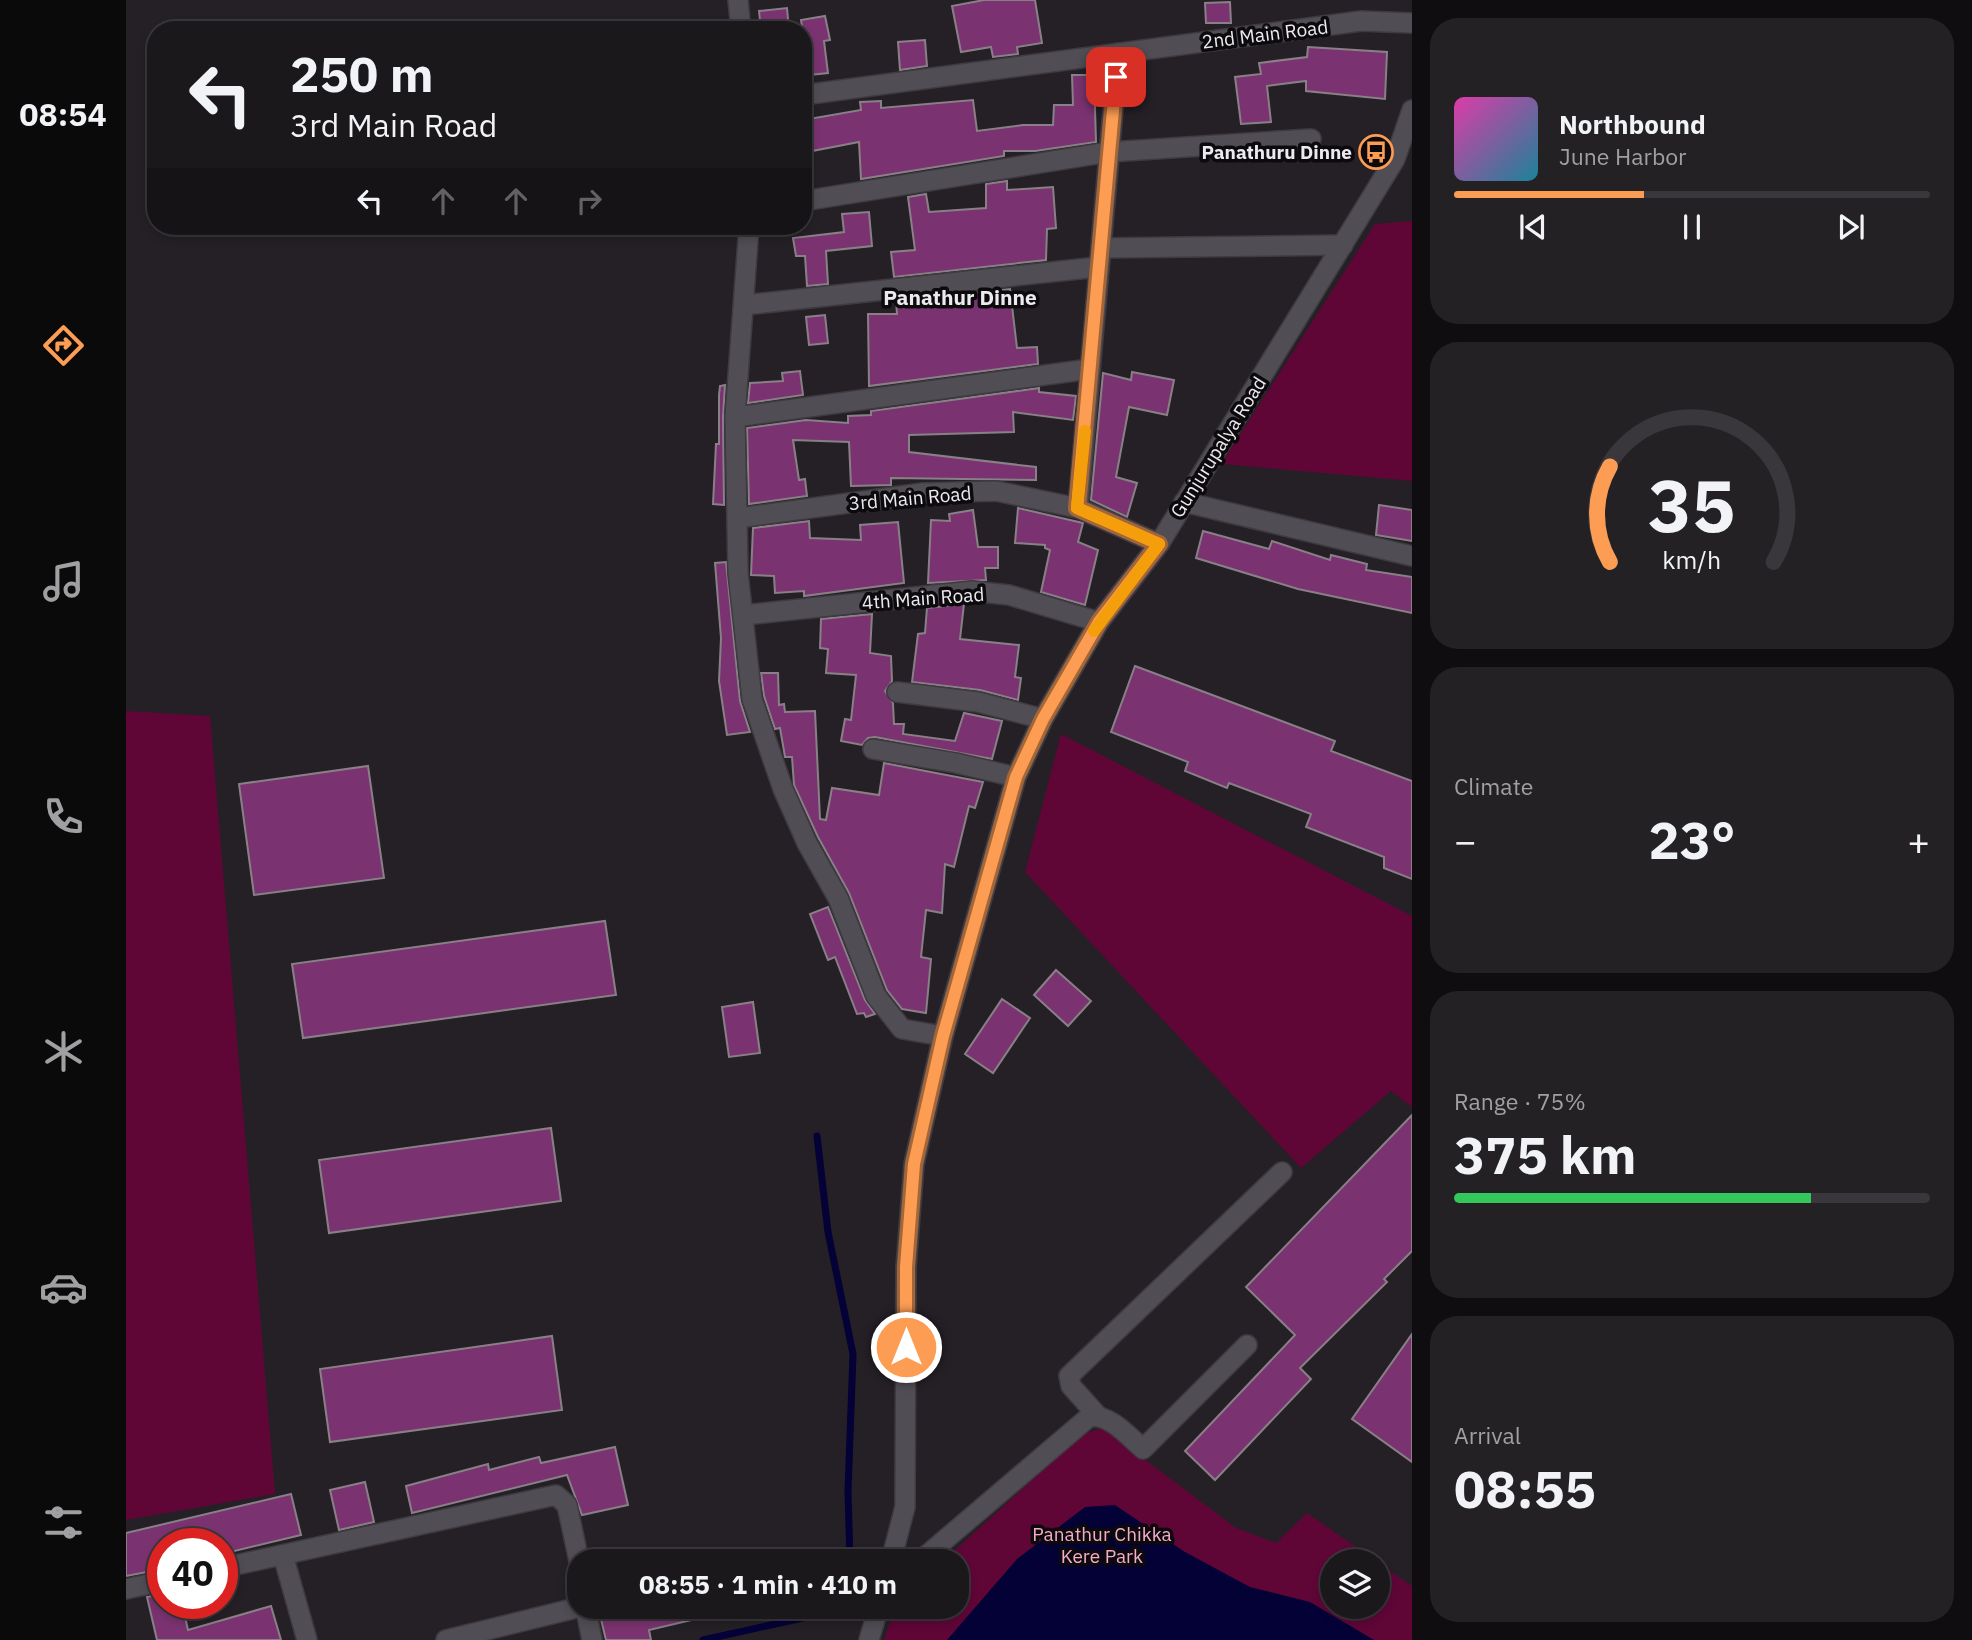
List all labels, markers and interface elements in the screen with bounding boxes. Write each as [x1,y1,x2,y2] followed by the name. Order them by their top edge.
[1201,14,1329,54] street label: 2nd Main Road
[290,42,434,105] text: 250 m
[1086,47,1146,107] pin
[175,49,266,140] icon: left
[1097,58,1135,96] icon: arrive
[19,93,107,135] text: 08:54
[290,104,497,146] text: 3rd Main Road
[1559,107,1706,141] text: Northbound
[1357,133,1395,171] bus stop icon: Panathuru Dinne
[1202,140,1352,164] place label: Panathuru Dinne
[1559,141,1687,171] text: June Harbor
[351,182,389,220] icon: left
[424,182,462,220] icon: ahead
[497,182,535,220] icon: ahead
[570,182,608,220] icon: right
[1514,208,1552,246] icon: previous
[1673,208,1711,246] icon: pause
[1832,208,1870,246] icon: next
[883,283,1037,311] district label: Panathur Dinne
[39,321,88,370] icon: directions
[1165,372,1271,522] street label: Gunjurupalya Road
[1648,457,1736,552] text: 35
[848,481,972,515] street label: 3rd Main Road
[1663,542,1721,575] text: km/h
[39,557,88,606] icon: music
[861,582,985,614] street label: 4th Main Road
[1454,771,1533,801] text: Climate
[39,792,88,841] icon: phone
[1649,806,1735,873] text: 23°
[1454,816,1477,865] text: −
[1907,816,1930,865] text: +
[39,1027,88,1076] icon: climate
[1454,1086,1586,1116] text: Range · 75%
[1454,1121,1636,1188] text: 375 km
[39,1263,88,1312] icon: car
[869,1310,943,1384] position arrow
[1454,1420,1521,1450] text: Arrival
[1454,1455,1596,1522] text: 08:55
[39,1498,88,1547] icon: filters
[1032,1522,1172,1568] park label: Panathur Chikka Kere Park
[147,1528,238,1619] speed limit sign: 40
[1320,1549,1390,1619] map controls
[1320,1549,1390,1619] button: layers
[639,1567,897,1601] text: 08:55 · 1 min · 410 m

